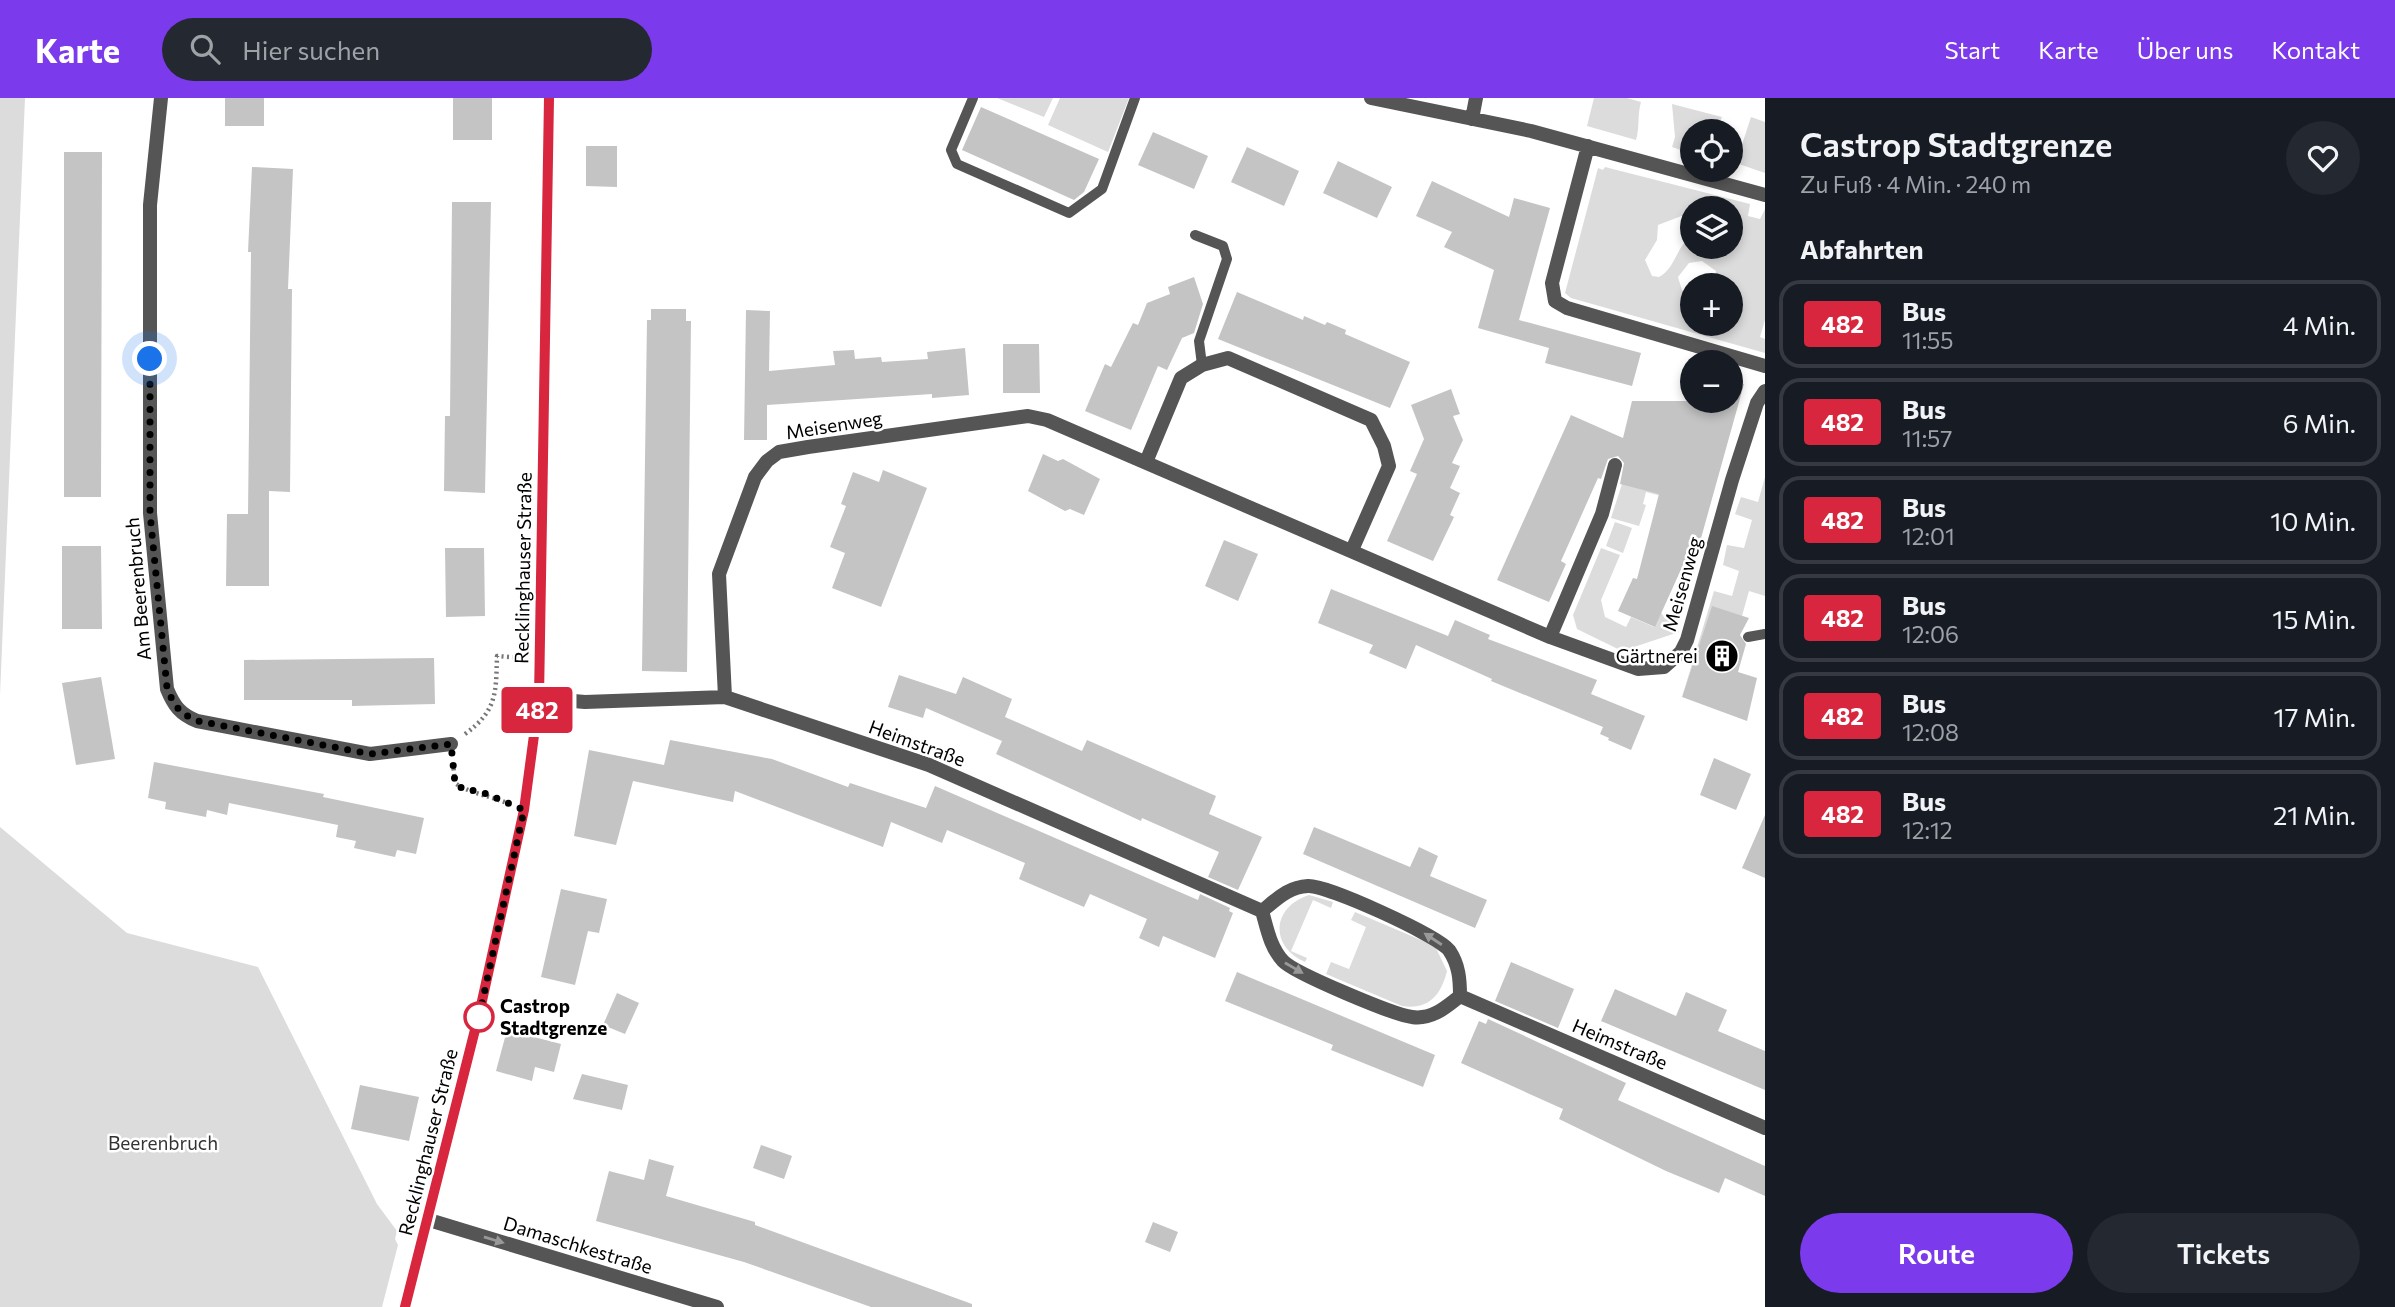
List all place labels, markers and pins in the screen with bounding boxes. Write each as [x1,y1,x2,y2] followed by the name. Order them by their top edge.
[1703,637,1741,675] building icon: Gärtnerei
[1616,644,1698,667] place label: Gärtnerei
[500,994,607,1039] place label: Castrop Stadtgrenze
[464,1002,494,1032] marker: Castrop Stadtgrenze

